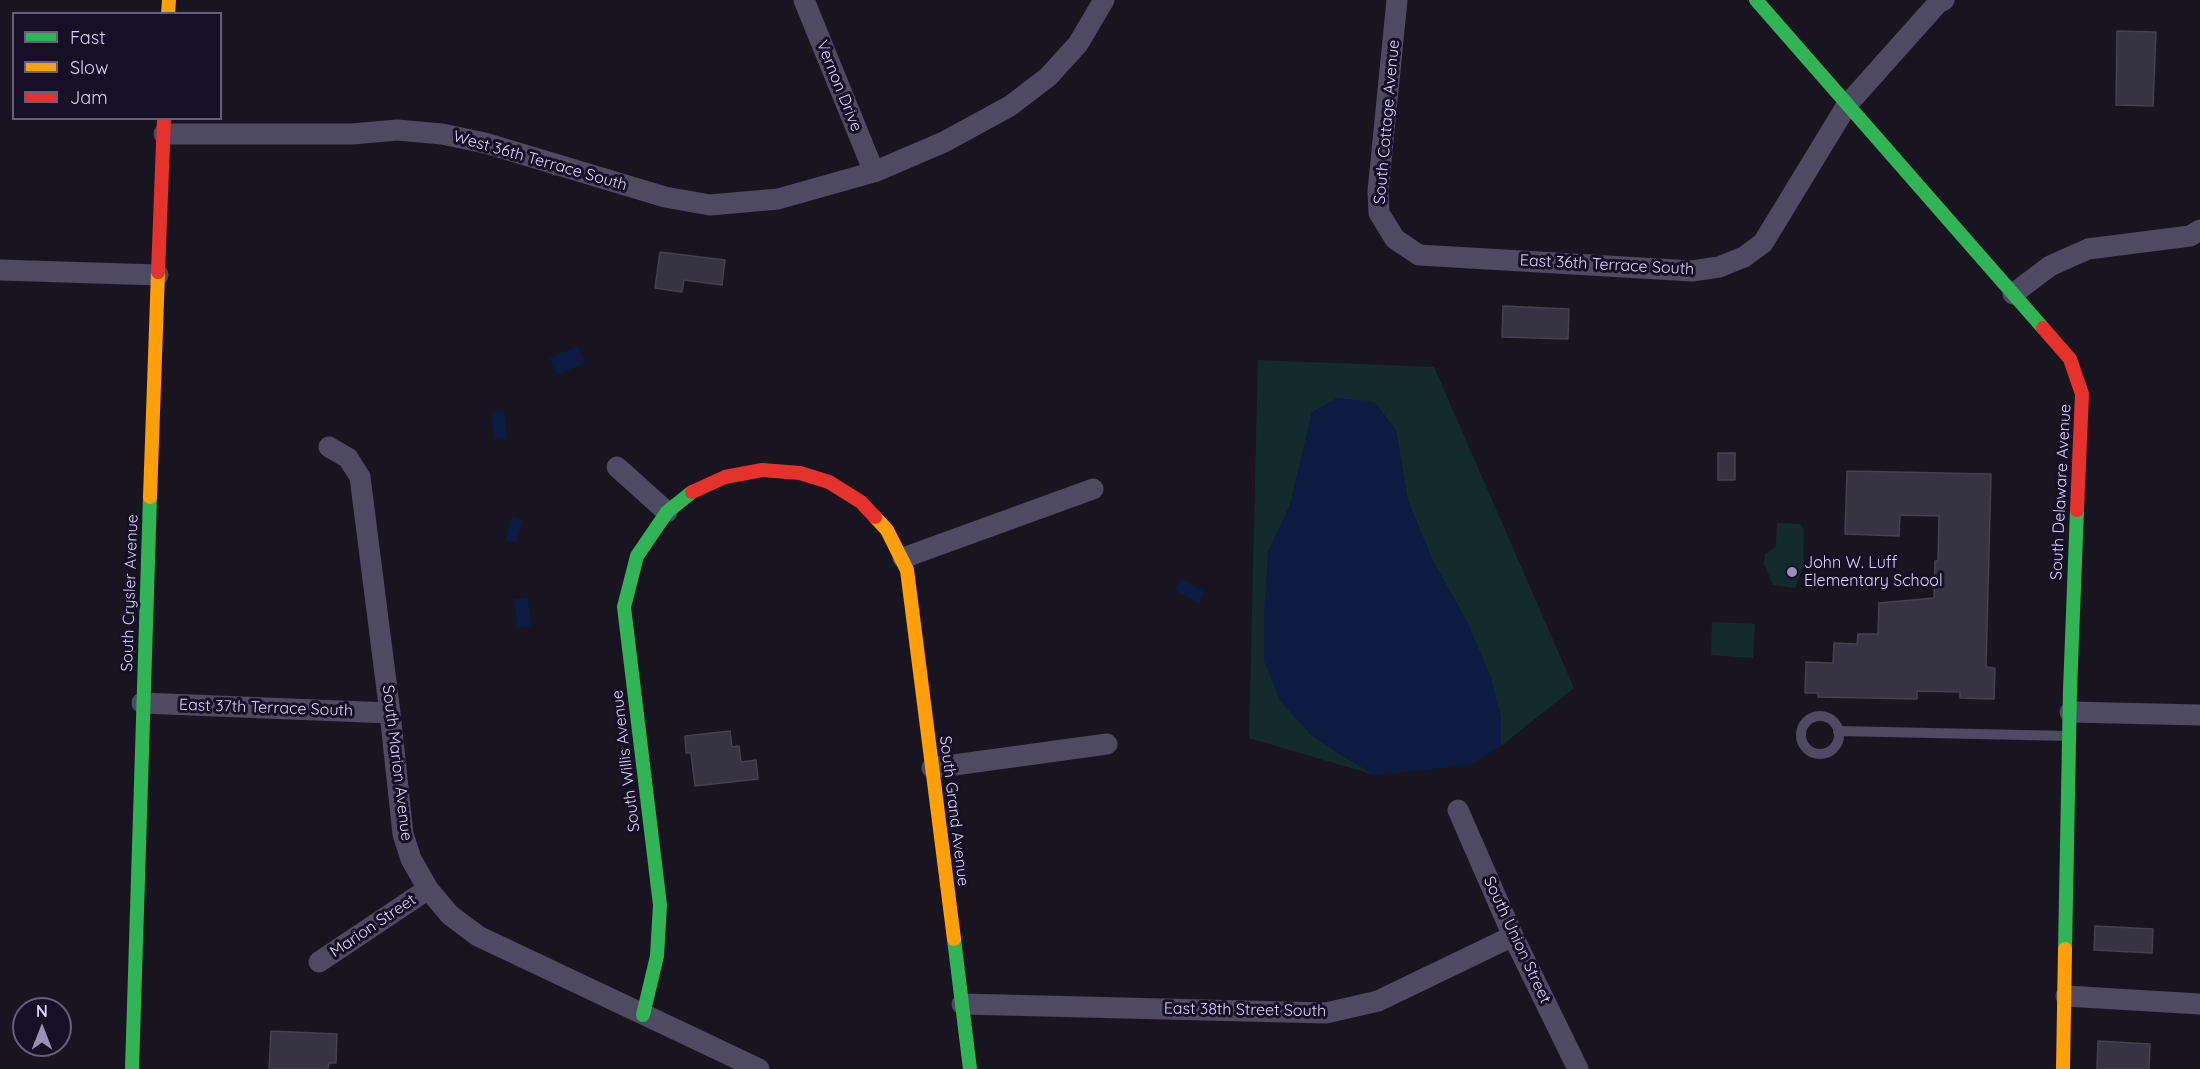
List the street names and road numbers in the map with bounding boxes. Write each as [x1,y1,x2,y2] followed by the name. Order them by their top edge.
[812,38,866,134] street label: Vernon Drive
[1370,39,1404,205] street label: South Cottage Avenue
[451,127,629,195] street label: West 36th Terrace South
[1519,251,1695,279] street label: East 36th Terrace South
[2047,403,2075,581] street label: South Delaware Avenue
[118,514,142,672] street label: South Crysler Avenue
[378,684,416,842] street label: South Marion Avenue
[608,689,644,833] street label: South Willis Avenue
[179,695,353,721] street label: East 37th Terrace South
[935,735,973,887] street label: South Grand Avenue
[1479,874,1555,1006] street label: South Union Street
[326,890,420,962] street label: Marion Street
[1164,999,1326,1021] street label: East 38th Street South

